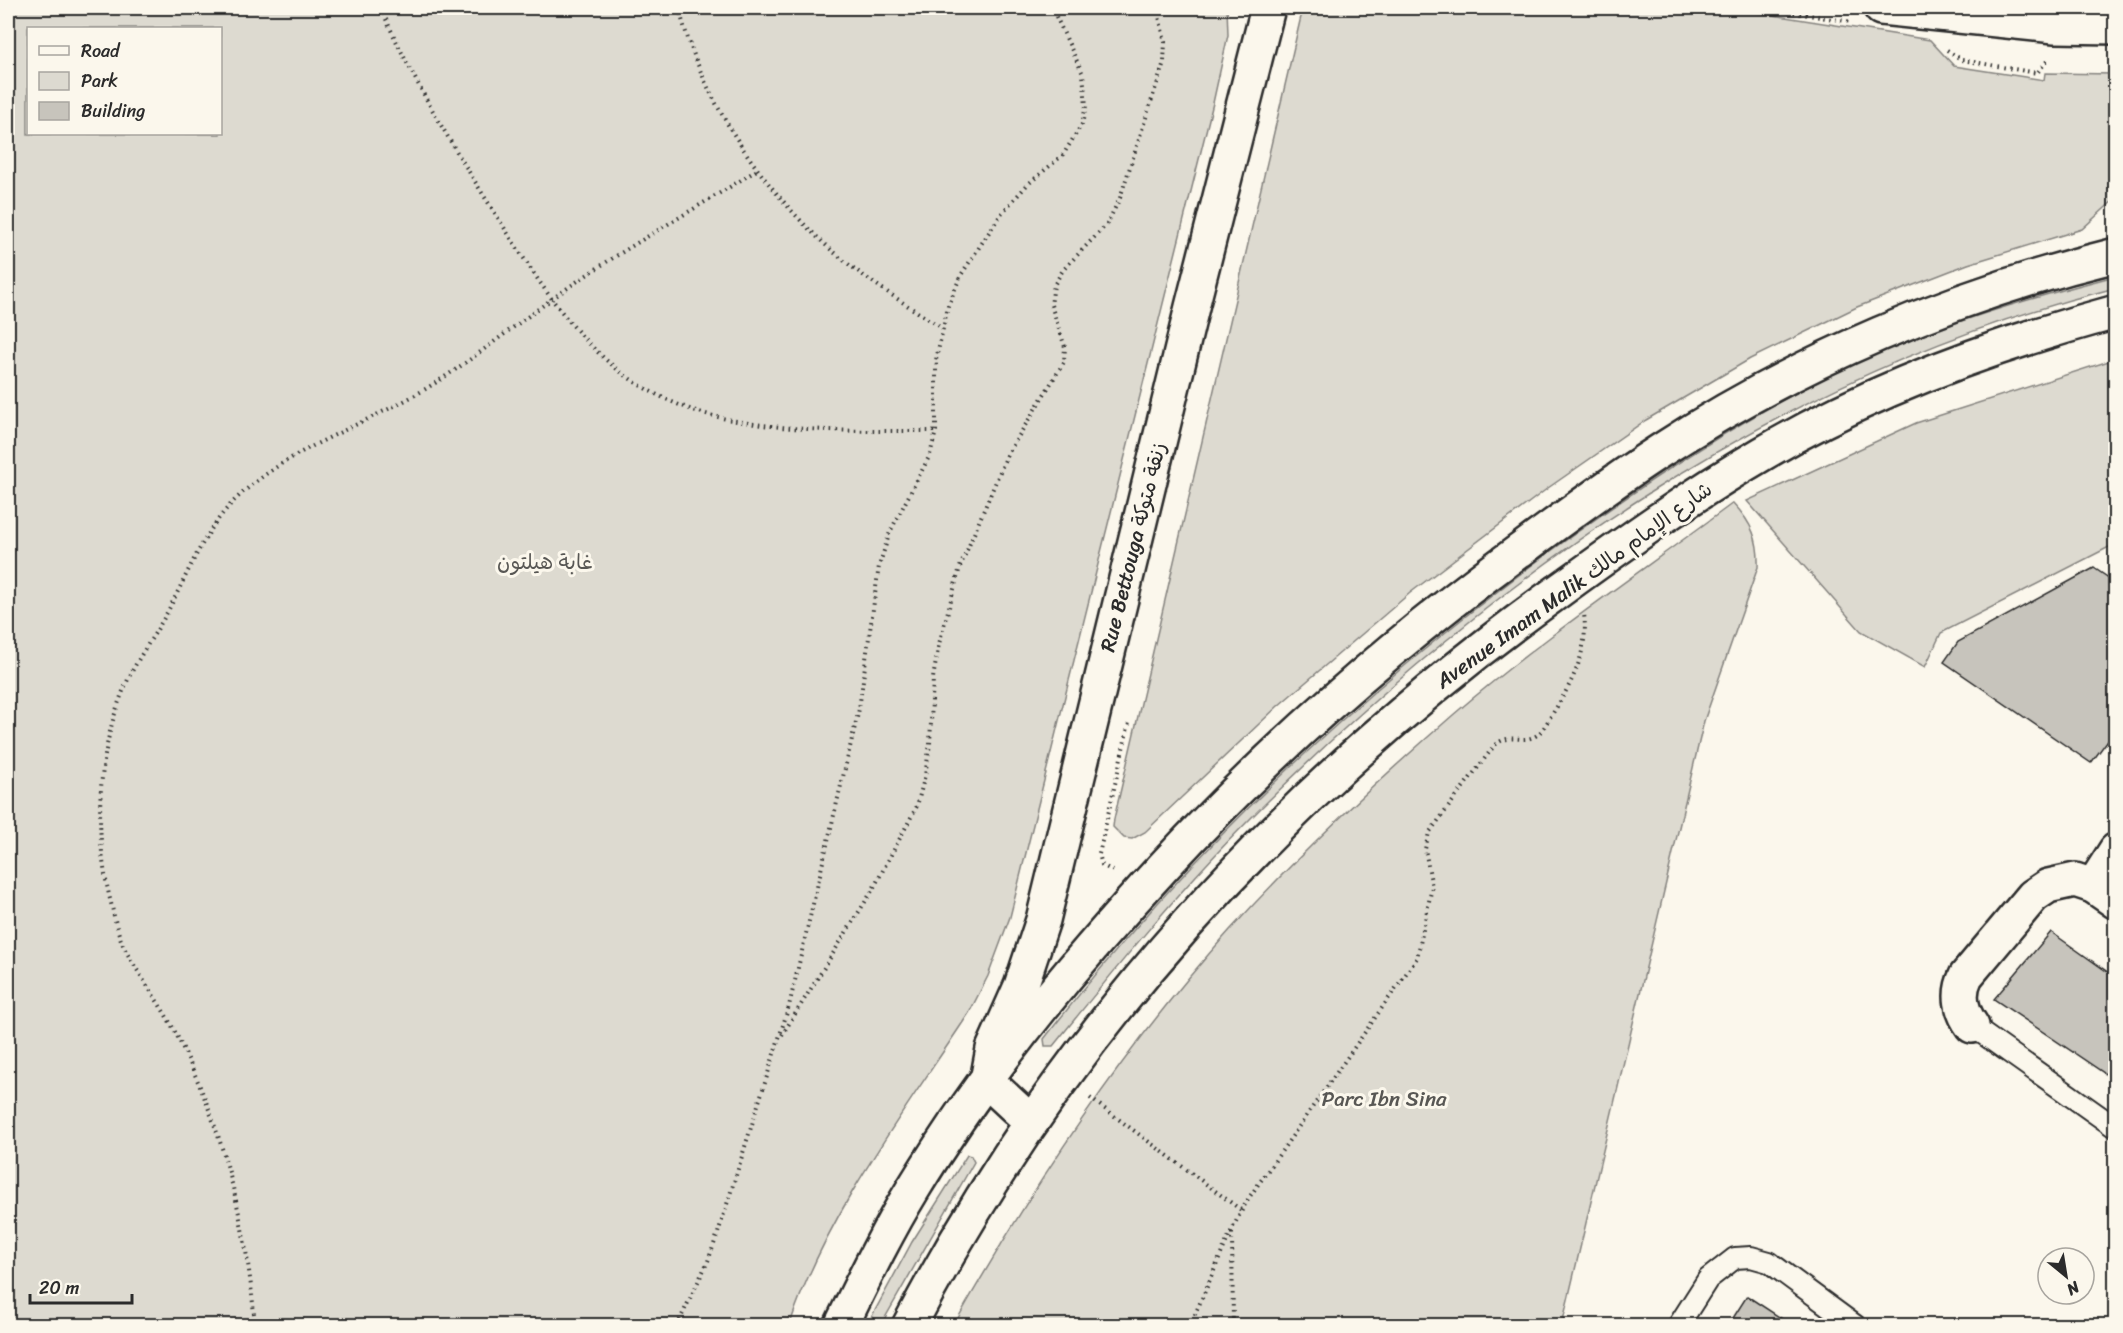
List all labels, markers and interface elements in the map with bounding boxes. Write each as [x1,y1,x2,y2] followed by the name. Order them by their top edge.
[27,27,222,135] legend
[81,35,121,67] text: Road
[81,65,118,97] text: Park
[81,95,145,127] text: Building
[1089,438,1177,656] street label: Rue Bettouga زنقة متوكة
[1426,471,1721,700] street label: Avenue Imam Malik شارع الإمام مالك
[497,543,593,581] park label: غابة هيلتون
[1322,1080,1447,1118] park label: Parc Ibn Sina
[2036,1246,2096,1306] north arrow
[30,1267,132,1305] scale bar
[39,1272,79,1304] text: 20 m
[2060,1273,2086,1304] text: N

